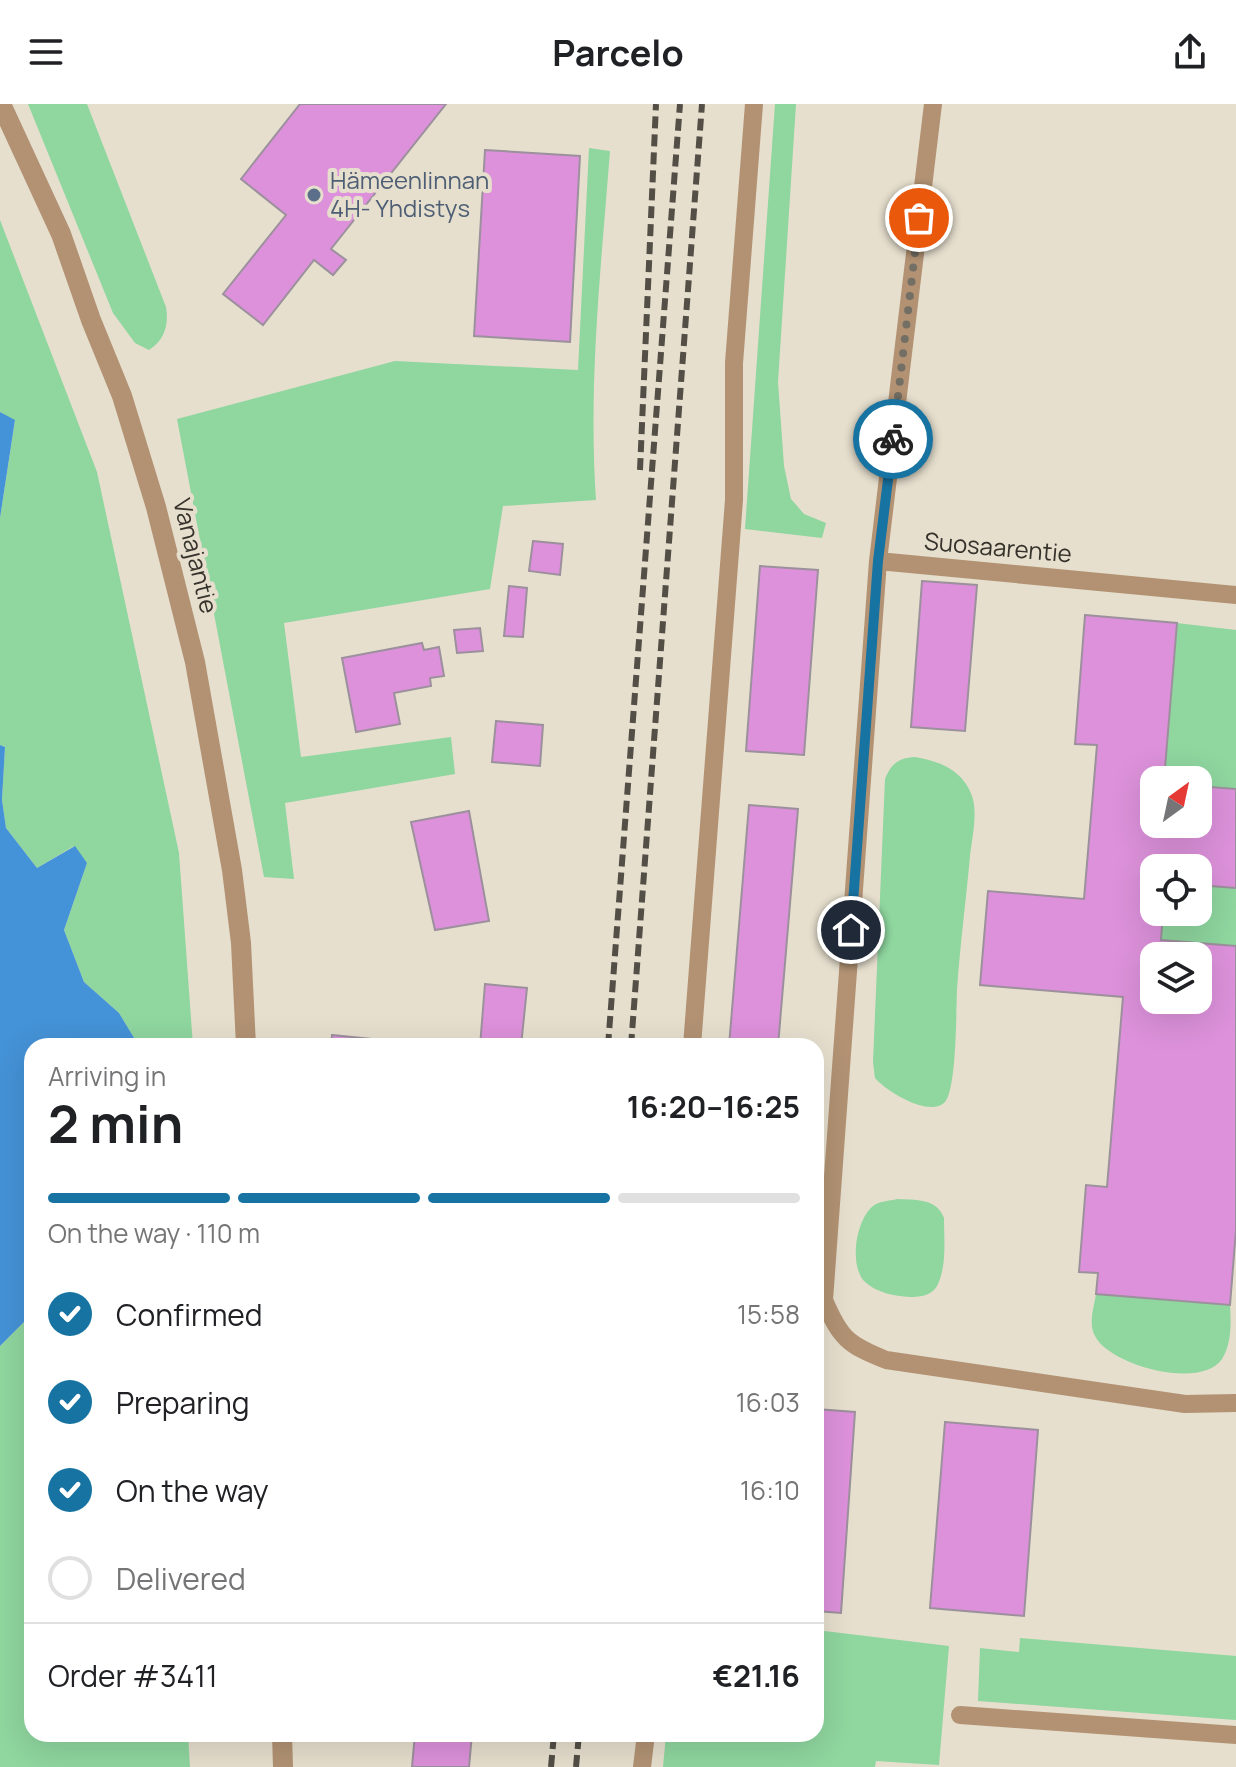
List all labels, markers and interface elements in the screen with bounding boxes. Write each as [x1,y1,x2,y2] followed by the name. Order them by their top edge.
[552,28,684,77] text: Parcelo
[24,30,68,74] icon: menu
[1168,30,1212,74] icon: share
[330,163,489,224] place label: Hämeenlinnan 4H- Yhdistys
[885,184,953,252] pin
[305,186,323,204] marker: Hämeenlinnan 4H- Yhdistys
[897,196,941,240] icon: bag
[853,399,933,479] courier
[871,417,915,461] icon: bike
[166,495,227,616] street label: Vanajantie
[923,524,1073,569] street label: Suosaarentie
[1140,766,1212,838] north arrow
[1140,766,1212,1014] map controls
[1140,854,1212,926] button: locate
[817,896,885,964] pin
[829,908,873,952] icon: home
[1140,942,1212,1014] button: layers
[48,1058,166,1094] text: Arriving in
[627,1086,800,1127] text: 16:20–16:25
[48,1088,183,1159] text: 2 min
[48,1215,260,1251] text: On the way · 110 m
[48,1292,92,1336] icon: check
[116,1294,263,1335] text: Confirmed
[737,1296,800,1332] text: 15:58
[48,1380,92,1424] icon: check
[116,1382,250,1423] text: Preparing
[736,1384,800,1420] text: 16:03
[48,1468,92,1512] icon: check
[116,1470,269,1511] text: On the way
[740,1472,800,1508] text: 16:10
[116,1558,246,1599] text: Delivered
[48,1655,218,1696] text: Order #3411
[712,1655,800,1696] text: €21.16

